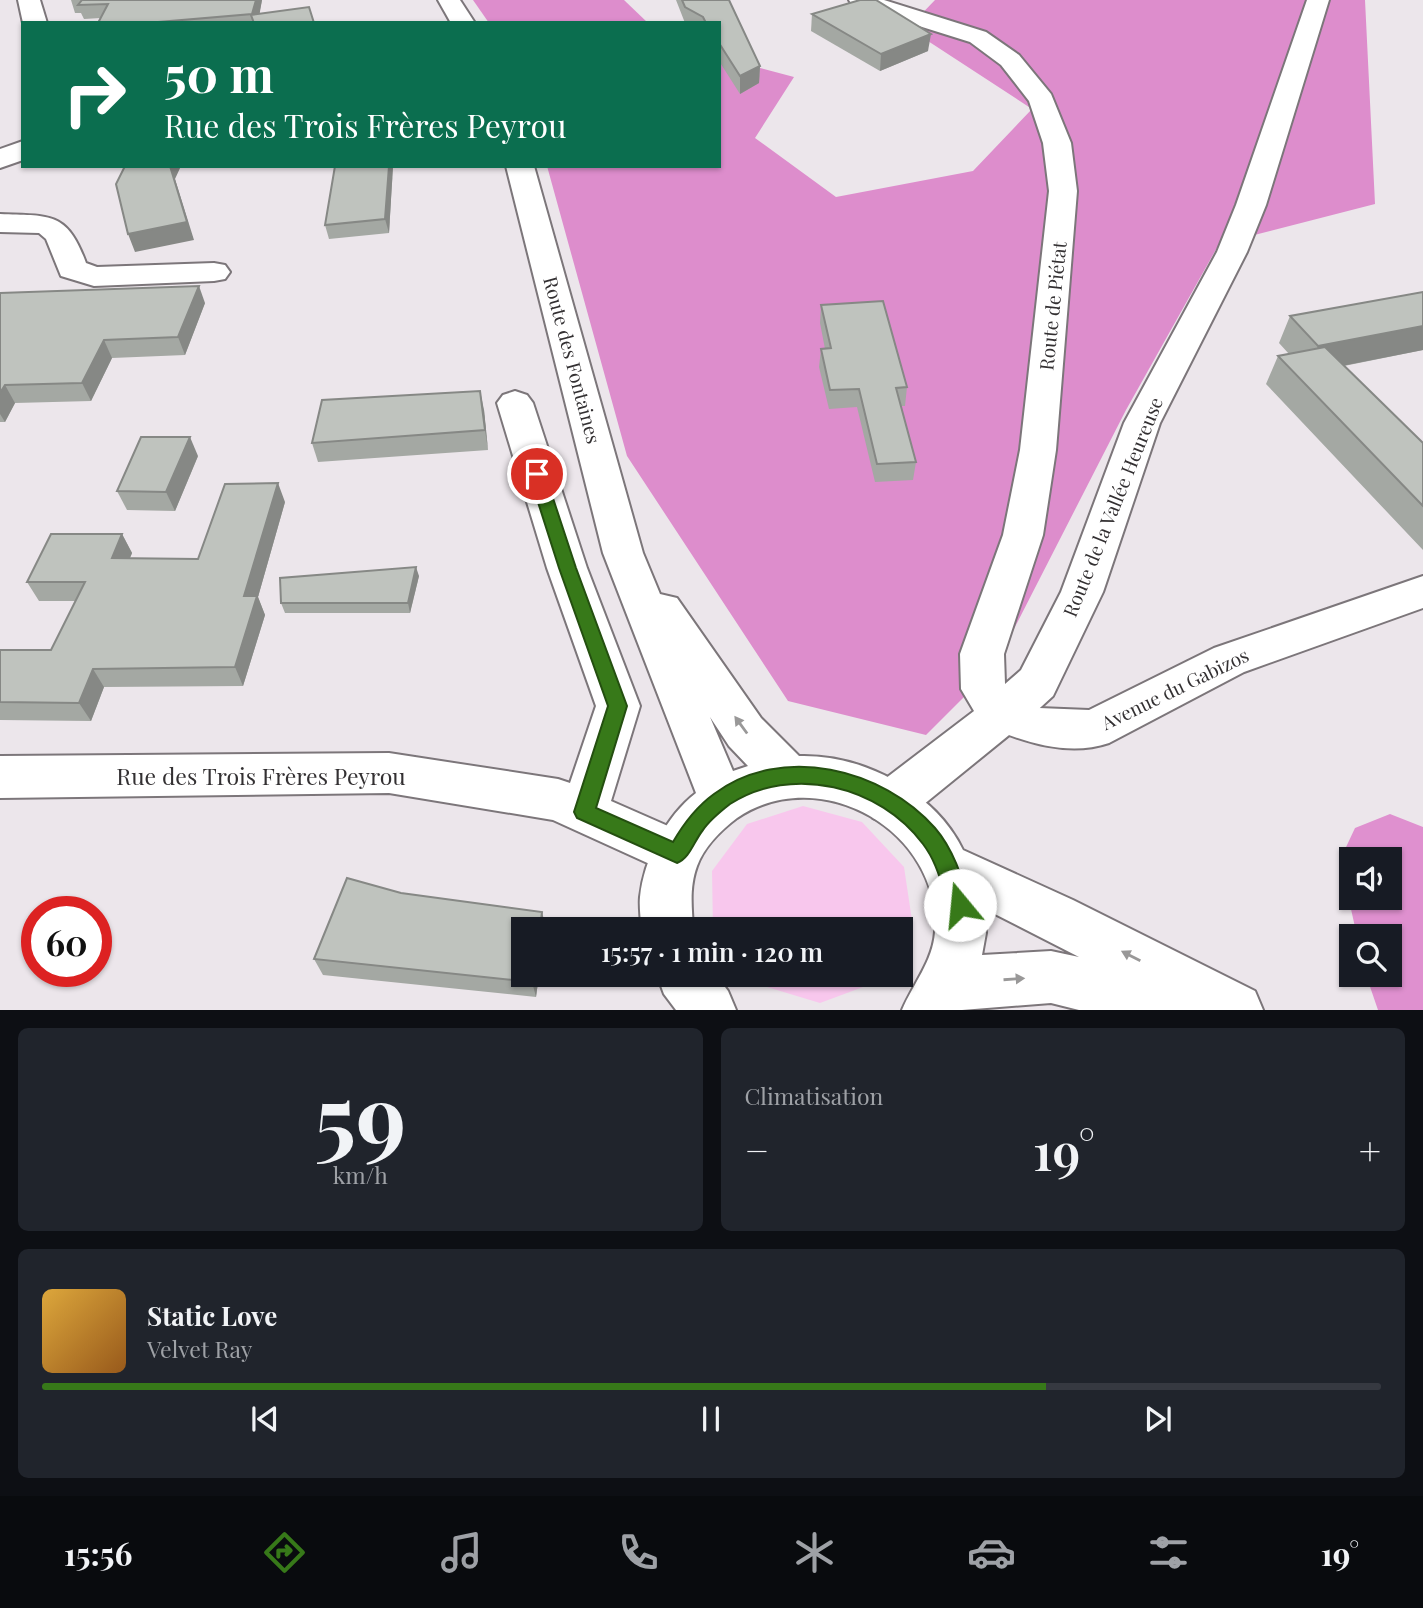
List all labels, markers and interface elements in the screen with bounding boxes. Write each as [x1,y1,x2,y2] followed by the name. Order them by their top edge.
[164,40,274,105] text: 50 m
[49,49,140,140] icon: right
[164,103,567,146] text: Rue des Trois Frères Peyrou
[1032,240,1072,372] street label: Route de Piétat
[538,273,608,446] street label: Route des Fontaines
[1056,393,1168,620] street label: Route de la Vallée Heureuse
[507,444,567,504] pin
[518,455,556,493] icon: arrive
[1096,641,1253,736] street label: Avenue du Gabizos
[734,716,748,734] one-way arrow
[116,760,406,791] street label: Rue des Trois Frères Peyrou
[1339,847,1402,987] map controls
[1339,847,1402,910] button: sound
[923,868,997,942] position arrow
[21,896,112,987] speed limit sign: 60
[1339,924,1402,987] button: search
[601,934,823,969] text: 15:57 · 1 min · 120 m
[1121,950,1141,962] one-way arrow
[1003,973,1025,984] one-way arrow
[314,1053,406,1174] text: 59
[745,1080,883,1111] text: Climatisation
[1033,1115,1095,1184] text: 19°
[745,1124,769,1175] text: −
[1359,1124,1381,1175] text: +
[333,1159,388,1190] text: km/h
[147,1298,277,1333] text: Static Love
[147,1333,252,1364] text: Velvet Ray
[246,1400,284,1438] icon: previous
[692,1400,730,1438] icon: pause
[1139,1400,1177,1438] icon: next
[260,1528,309,1577] icon: directions
[437,1528,486,1577] icon: music
[614,1528,663,1577] icon: phone
[790,1528,839,1577] icon: climate
[967,1528,1016,1577] icon: car
[1144,1528,1193,1577] icon: filters
[64,1531,132,1574] text: 15:56
[1321,1531,1359,1574] text: 19°

